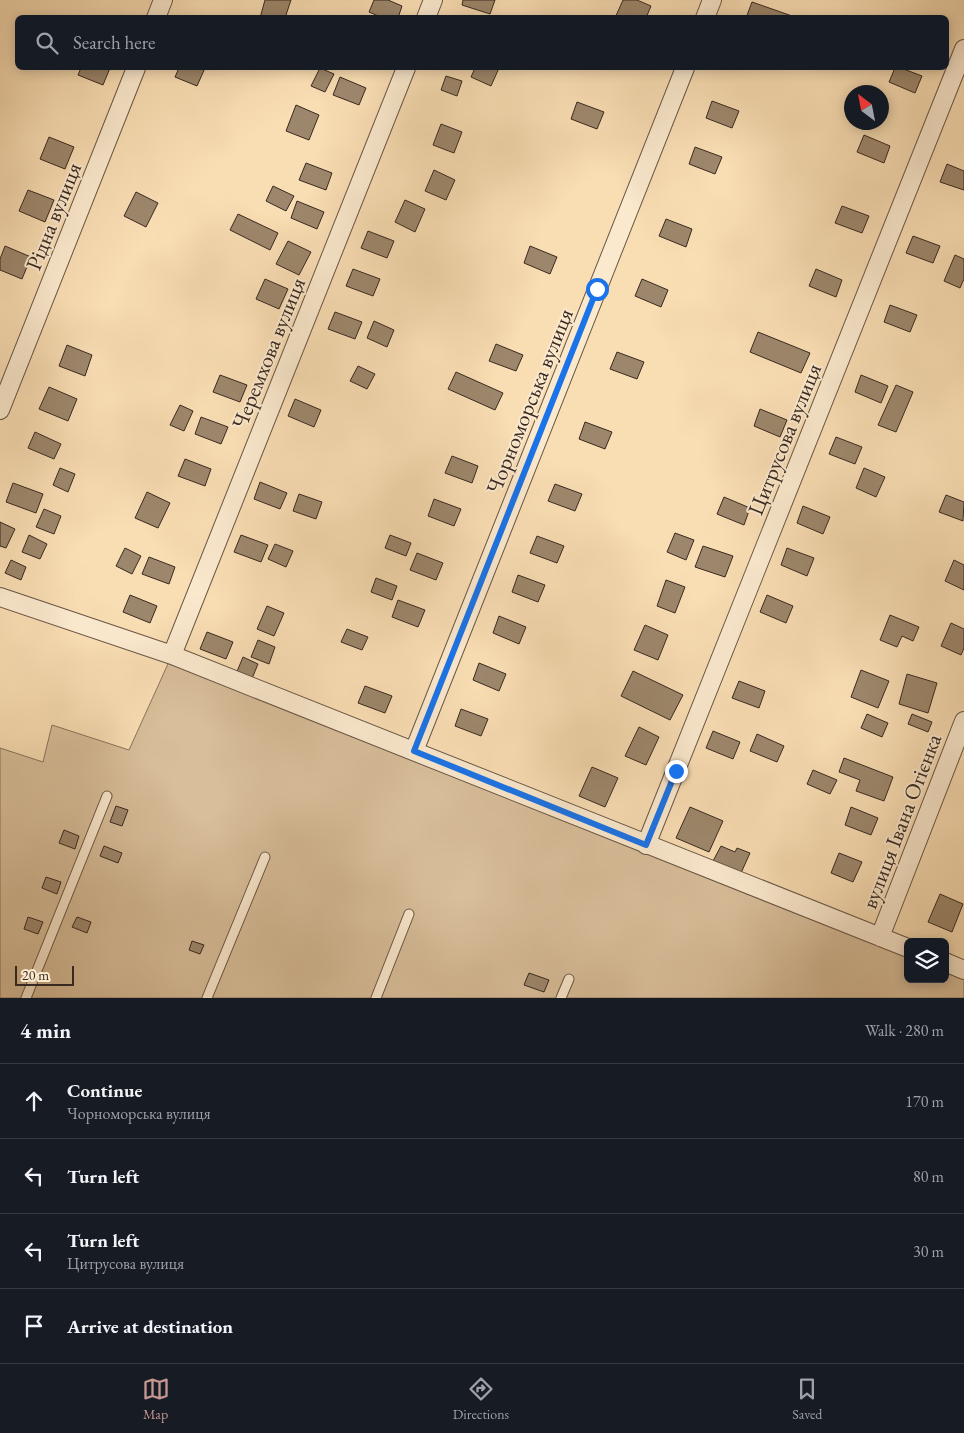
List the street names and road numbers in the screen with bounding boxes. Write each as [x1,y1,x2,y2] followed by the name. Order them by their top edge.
[19,158,88,274] street label: Рідна вулиця
[225,273,312,433] street label: Черемхова вулиця
[479,304,580,498] street label: Чорноморська вулиця
[741,359,828,519] street label: Цитрусова вулиця
[855,729,948,913] street label: вулиця Івана Огієнка

